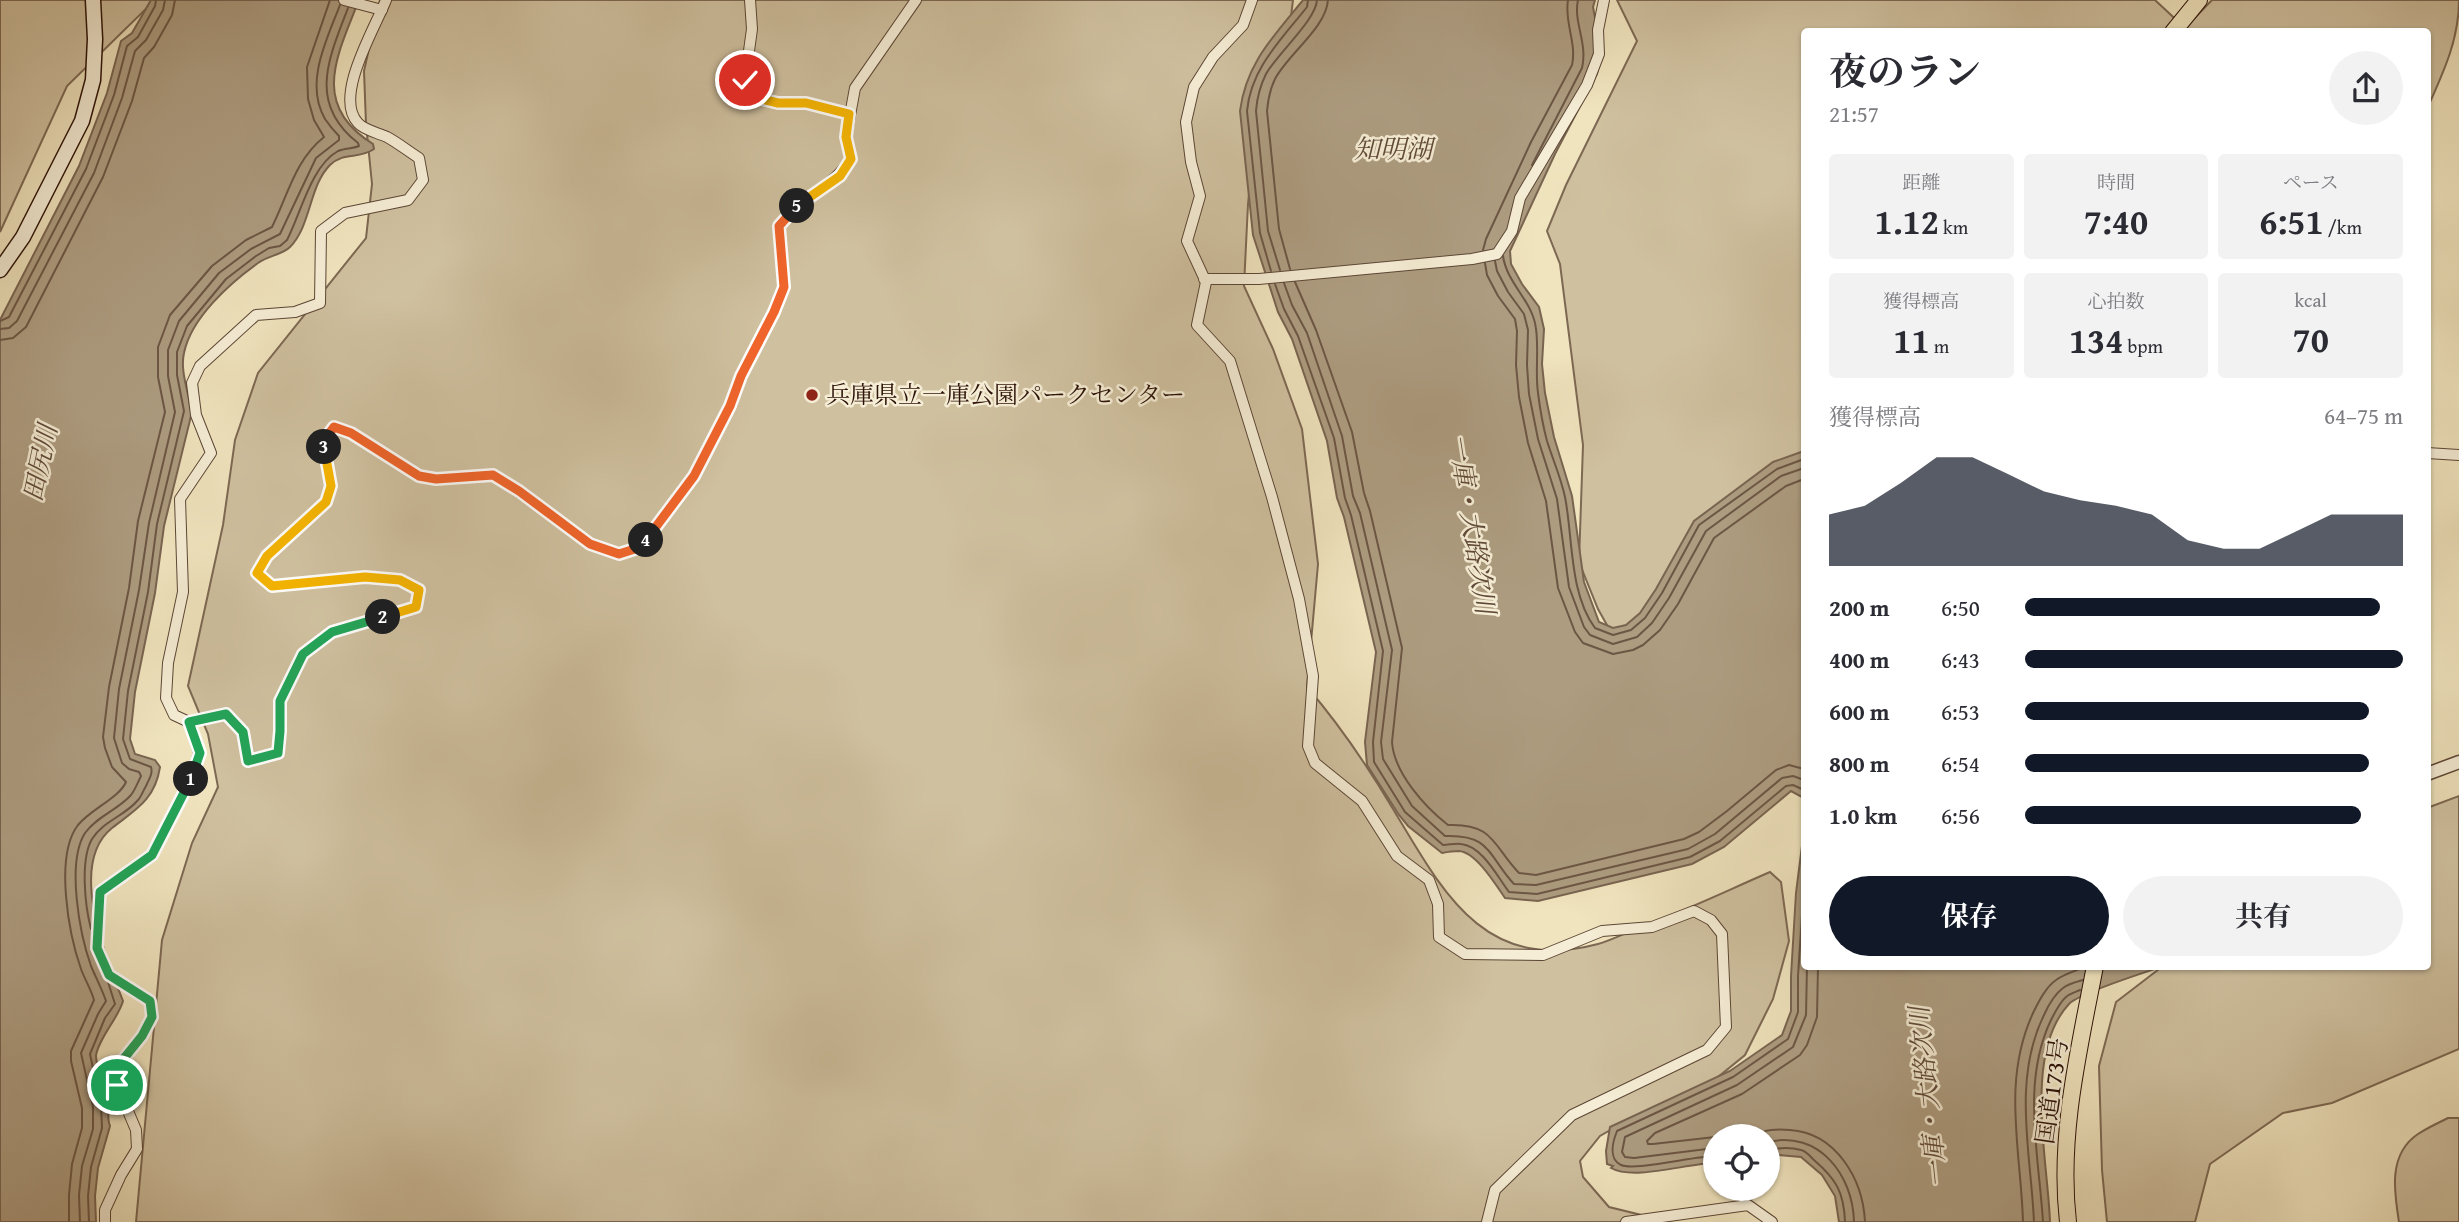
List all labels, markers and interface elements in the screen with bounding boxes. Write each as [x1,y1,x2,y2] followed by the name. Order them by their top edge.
[1829,43,1981,99] text: 夜のラン
[715,50,775,110] pin
[2329,51,2403,125] button: share
[726,61,764,99] icon: check
[1829,97,1879,130] text: 21:57
[1354,129,1436,168] water label: 知明湖
[1902,168,1940,196] text: 距離
[2097,168,2135,196] text: 時間
[2283,168,2339,196] text: ペース
[780,188,814,224] pin: 5
[792,191,801,219] text: 5
[1875,196,1939,247] text: 1.12
[2084,196,2148,247] text: 7:40
[2259,196,2324,247] text: 6:51
[1939,213,1968,241] text: km
[2324,213,2362,241] text: /km
[2294,286,2327,314] text: kcal
[1883,287,1959,315] text: 獲得標高
[2087,287,2145,315] text: 心拍数
[2293,314,2329,365] text: 70
[1893,315,1930,366] text: 11
[2069,315,2123,366] text: 134
[1930,332,1949,360] text: m
[2123,332,2163,360] text: bpm
[826,377,1185,412] place label: 兵庫県立一庫公園パークセンター
[804,387,820,403] marker: 兵庫県立一庫公園パークセンター
[2324,399,2403,432] text: 64–75 m
[1829,400,1921,433] text: 獲得標高
[12,418,67,505] water label: 田尻川
[306,430,342,464] pin: 3
[1439,431,1506,620] water label: 一庫・大路次川
[319,432,328,460] text: 3
[628,522,664,558] pin: 4
[641,525,650,553] text: 4
[1829,591,1890,624] text: 200 m
[1941,591,1980,624] text: 6:50
[366,600,400,634] pin: 2
[378,602,387,630] text: 2
[1829,643,1890,676] text: 400 m
[1941,643,1980,676] text: 6:43
[1829,695,1890,728] text: 600 m
[1941,695,1980,728] text: 6:53
[1829,747,1890,780] text: 800 m
[1941,747,1980,780] text: 6:54
[174,762,208,796] pin: 1
[186,764,195,792] text: 1
[1829,799,1897,832] text: 1.0 km
[1941,799,1980,832] text: 6:56
[1829,876,2109,956] button: 保存
[2123,876,2403,956] button: 共有
[1898,1002,1956,1190] water label: 一庫・大路次川
[2027,1036,2076,1146] street label: 国道173号
[87,1055,147,1115] pin
[98,1066,136,1104] icon: arrive
[1703,1124,1780,1201] map controls
[1703,1124,1780,1201] button: locate

